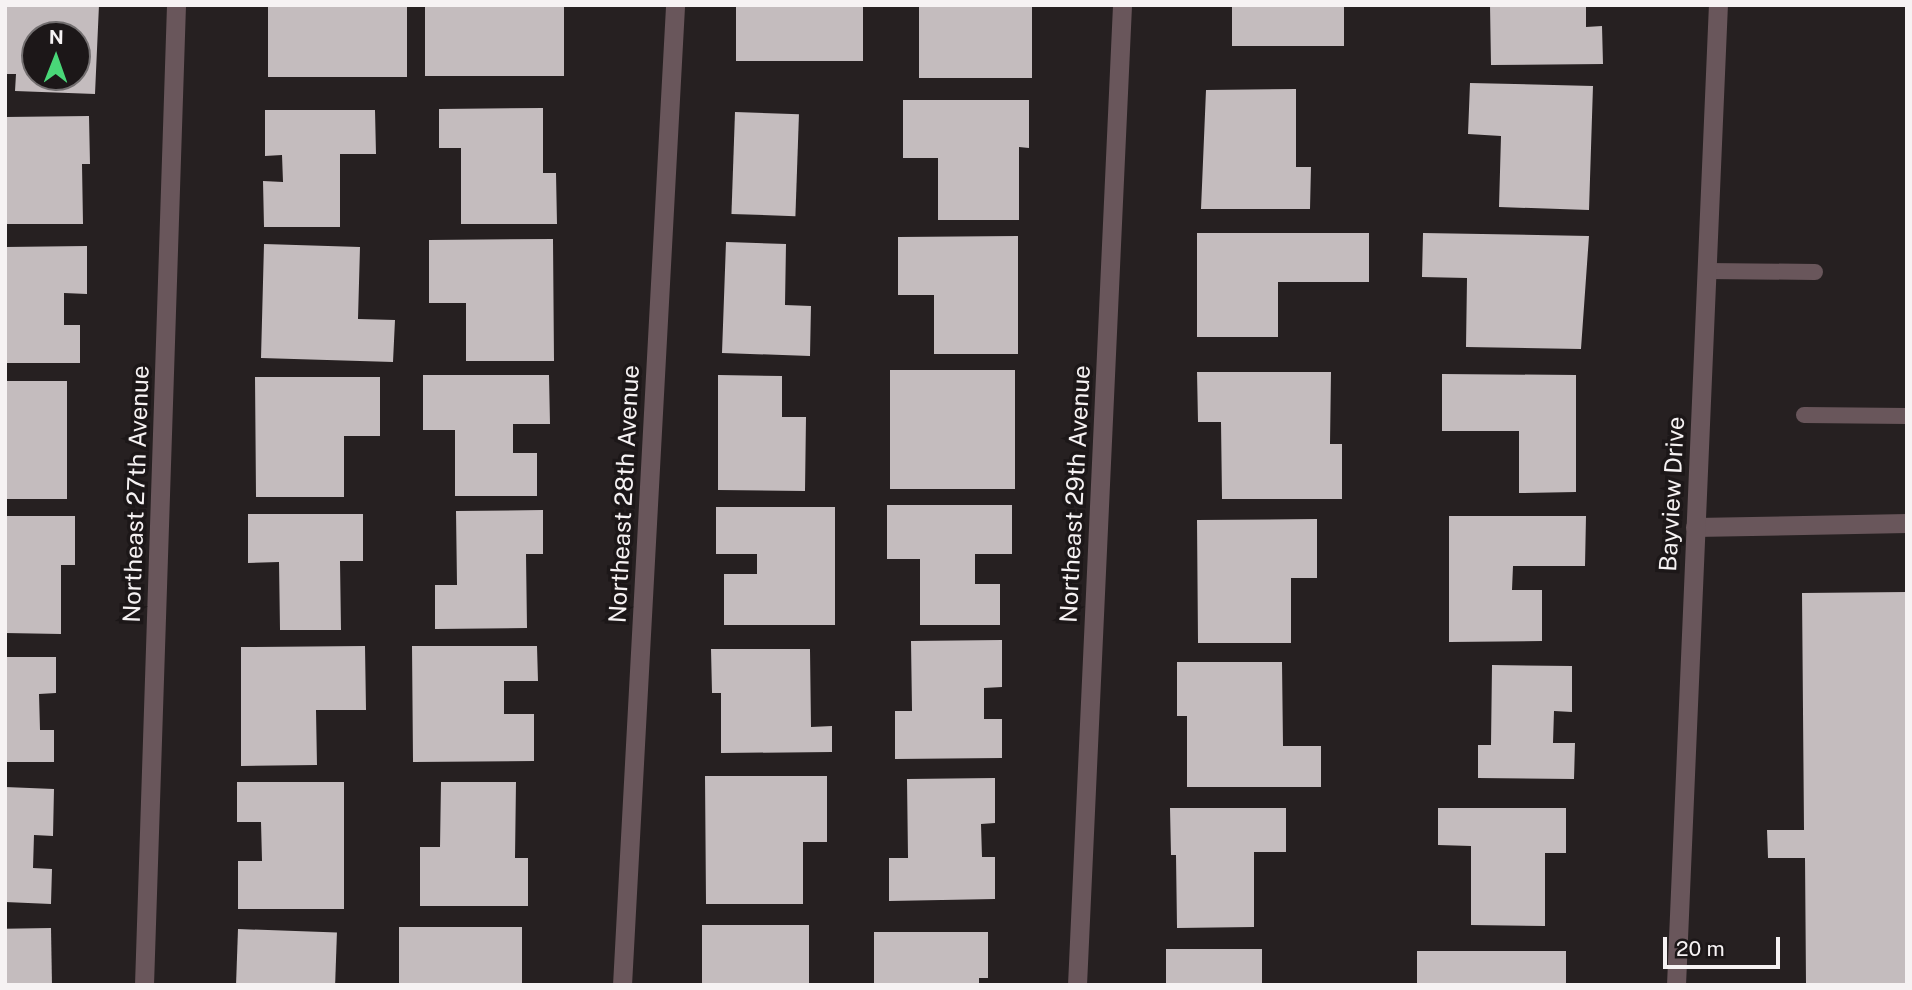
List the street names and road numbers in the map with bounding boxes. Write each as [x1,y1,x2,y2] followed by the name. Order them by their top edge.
[603,364,645,624] street label: Northeast 28th Avenue
[1054,364,1096,624] street label: Northeast 29th Avenue
[117,365,155,623] street label: Northeast 27th Avenue
[1654,416,1690,572] street label: Bayview Drive

